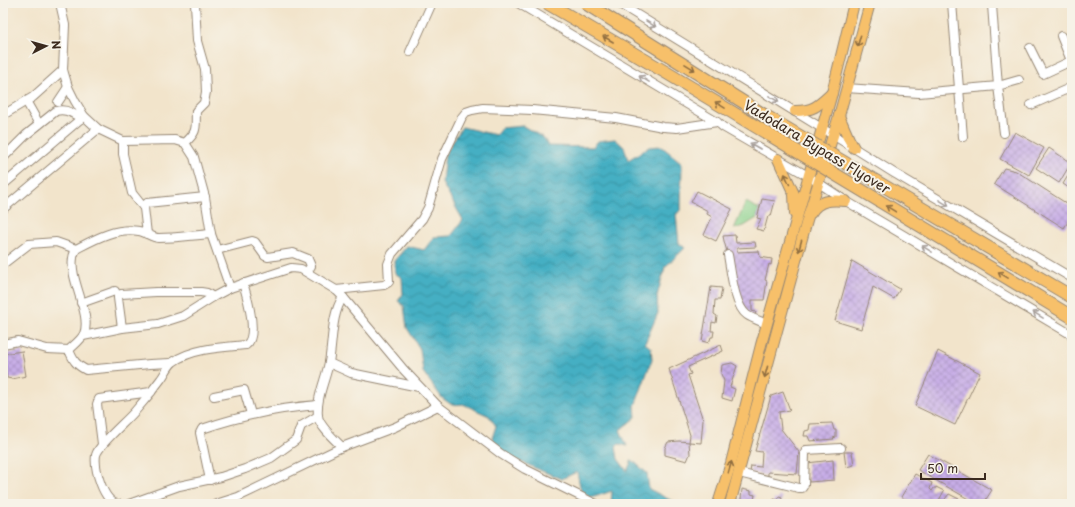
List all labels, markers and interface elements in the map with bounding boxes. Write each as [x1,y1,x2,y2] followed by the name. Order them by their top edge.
[645,20,657,28] one-way arrow
[26,26,66,66] north arrow
[602,34,614,42] one-way arrow
[855,34,862,47] one-way arrow
[48,40,65,50] text: N
[684,64,696,72] one-way arrow
[638,74,650,82] one-way arrow
[740,94,895,199] street label: Vadodara Bypass Flyover
[768,95,780,103] one-way arrow
[714,101,726,109] one-way arrow
[749,142,761,150] one-way arrow
[783,173,791,185] one-way arrow
[938,200,950,208] one-way arrow
[885,204,897,212] one-way arrow
[795,239,803,252] one-way arrow
[922,245,933,253] one-way arrow
[998,271,1009,279] one-way arrow
[1033,311,1045,319] one-way arrow
[762,365,769,378] one-way arrow
[921,455,985,481] scale bar
[927,459,958,477] text: 50 m
[726,460,734,473] one-way arrow

